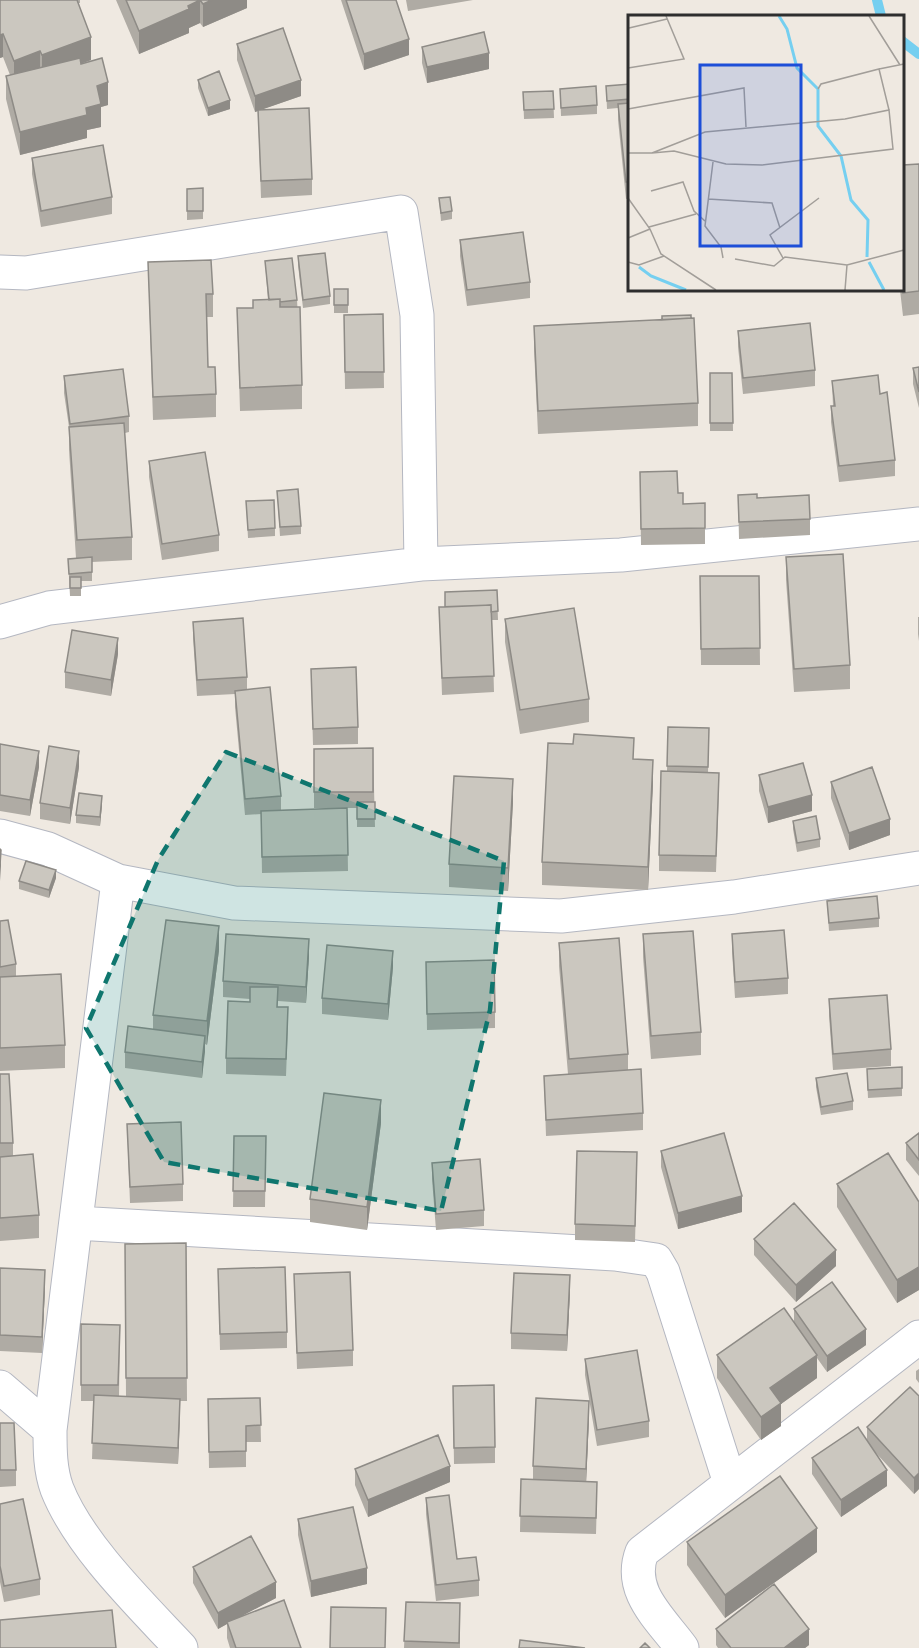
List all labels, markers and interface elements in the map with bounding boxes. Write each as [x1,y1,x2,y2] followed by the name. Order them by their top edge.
[628,15,904,291] inset map

